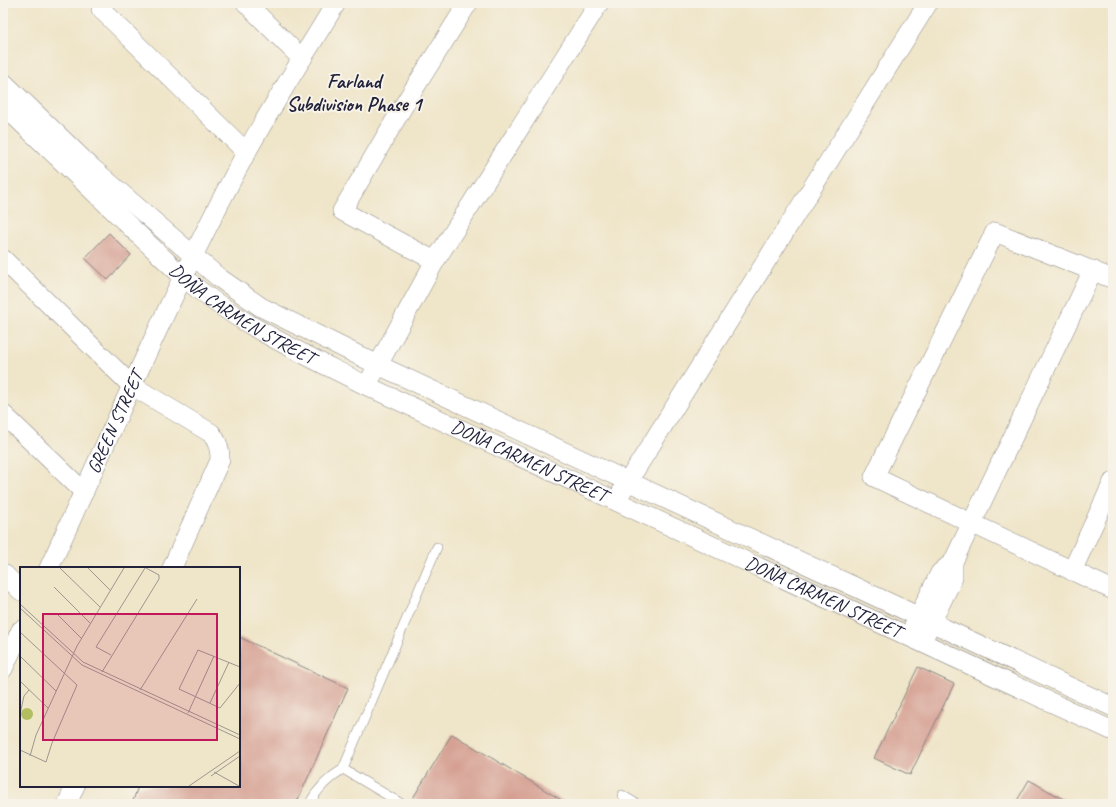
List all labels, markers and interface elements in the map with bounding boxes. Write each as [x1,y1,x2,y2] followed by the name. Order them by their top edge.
[287,69,423,117] district label: Farland Subdivision Phase 1
[164,258,324,372] street label: DOÑA CARMEN STREET
[82,363,151,477] street label: GREEN STREET
[447,415,616,510] street label: DOÑA CARMEN STREET
[741,551,910,646] street label: DOÑA CARMEN STREET
[20,567,240,787] inset map

